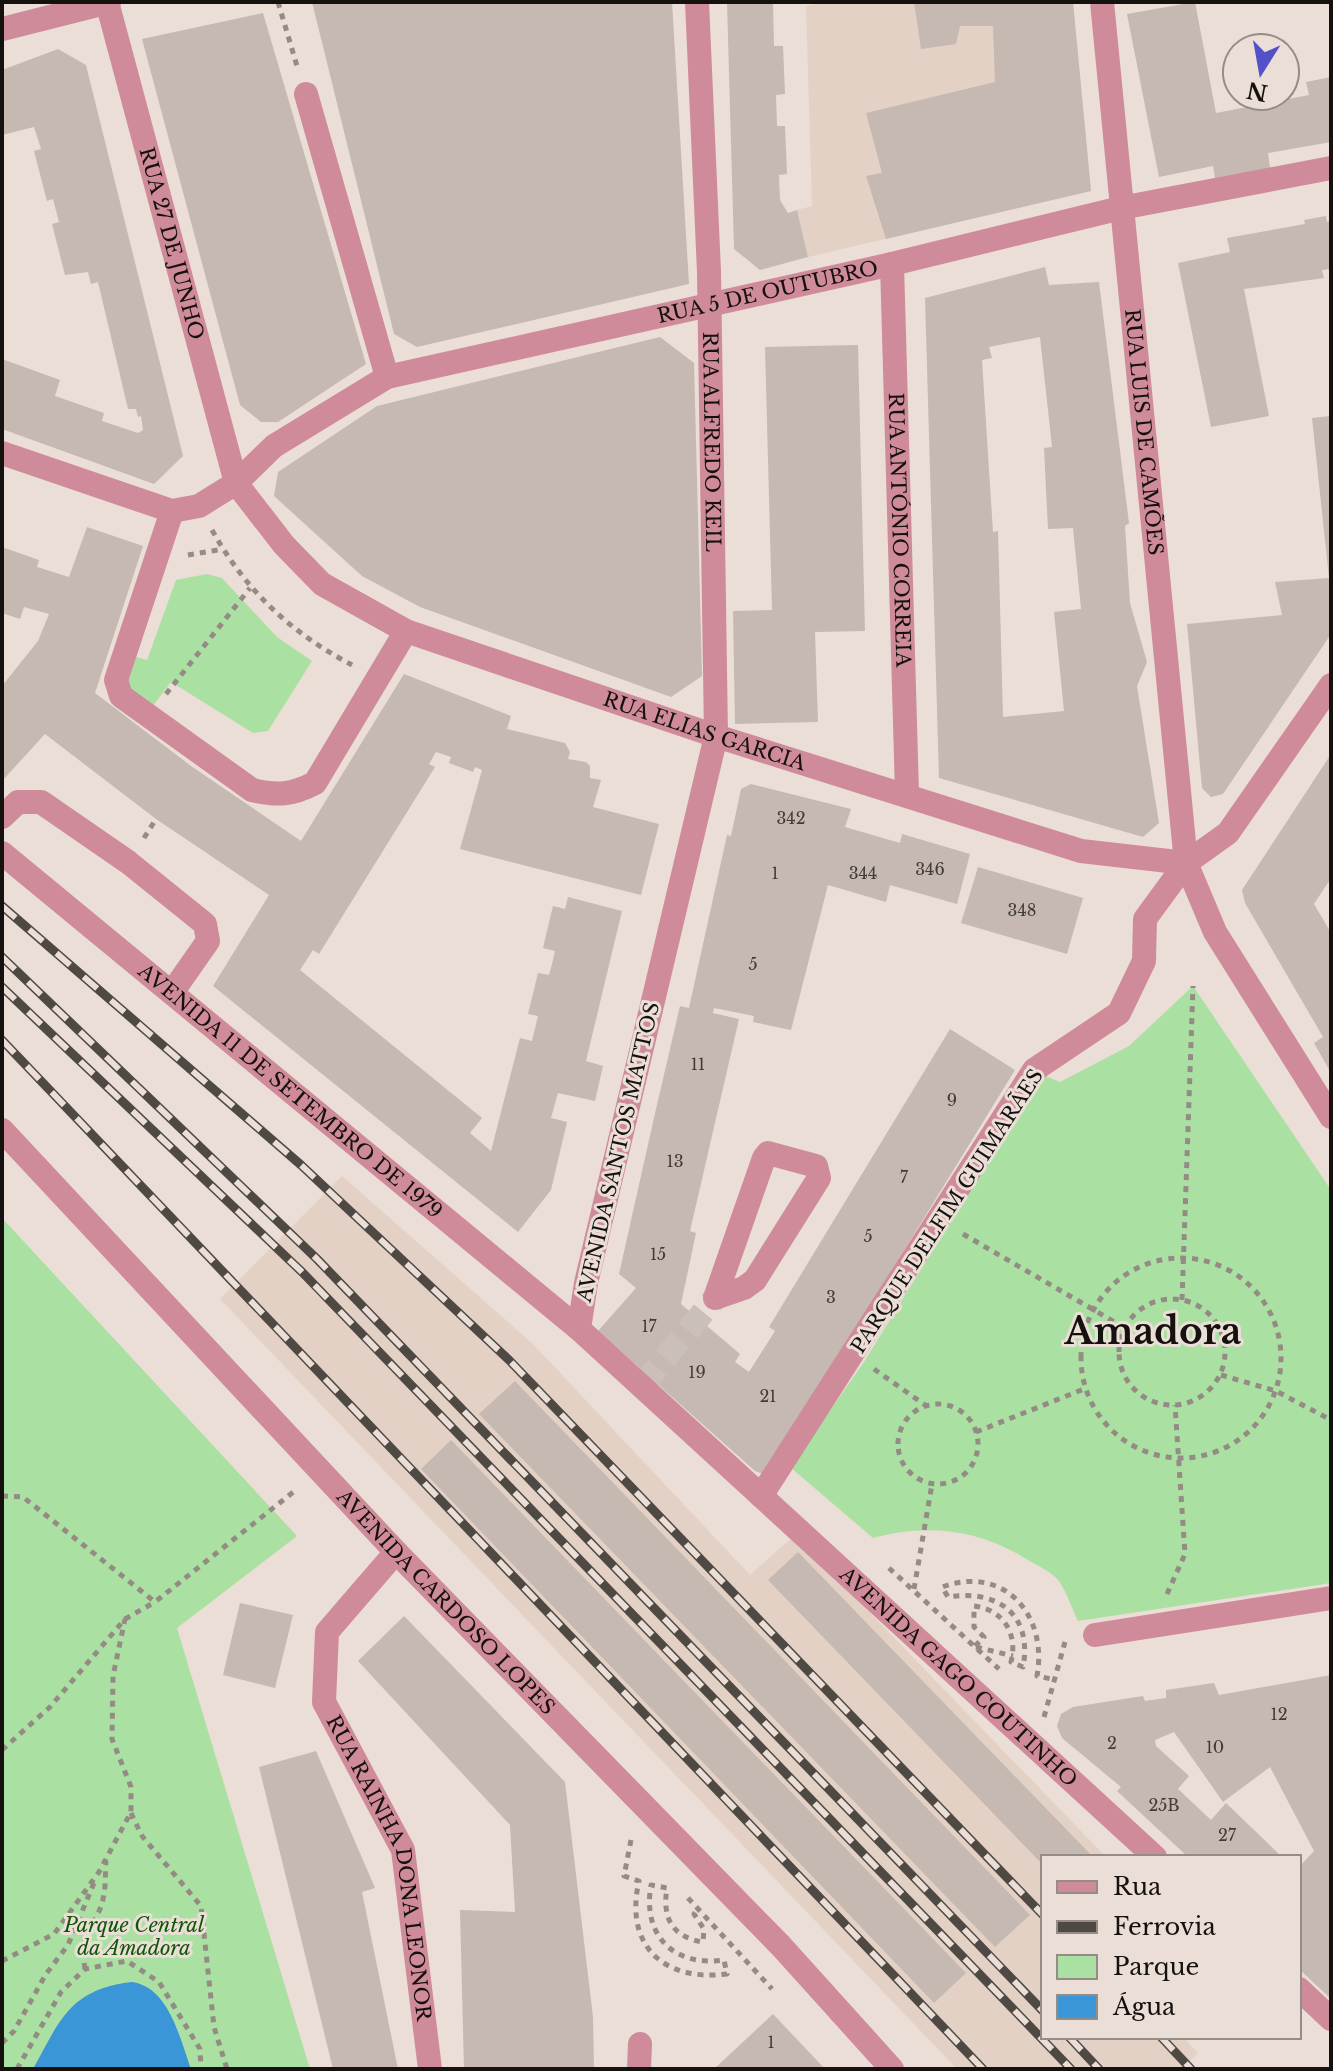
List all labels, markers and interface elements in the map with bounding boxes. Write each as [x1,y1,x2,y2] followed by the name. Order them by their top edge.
[1221,32,1301,112] north arrow
[1244,76,1270,106] text: N
[134,145,209,342] street label: RUA 27 DE JUNHO
[655,256,880,328] street label: RUA 5 DE OUTUBRO
[1120,308,1168,556] street label: RUA LUIS DE CAMÕES
[698,331,725,553] street label: RUA ALFREDO KEIL
[884,392,915,668] street label: RUA ANTÓNIO CORREIA
[600,687,809,776] street label: RUA ELIAS GARCIA
[776,808,806,828] house number: 342
[915,859,945,879] house number: 346
[771,863,779,883] house number: 1
[849,863,877,883] house number: 344
[1008,900,1036,920] house number: 348
[748,954,758,974] house number: 5
[133,958,447,1223] street label: AVENIDA 11 DE SETEMBRO DE 1979
[572,1000,664,1305] street label: AVENIDA SANTOS MATTOS
[691,1054,705,1074] house number: 11
[845,1064,1048,1358] street label: PARQUE DELFIM GUIMARÃES
[947,1090,957,1110] house number: 9
[667,1151,684,1171] house number: 13
[900,1167,909,1187] house number: 7
[863,1226,873,1246] house number: 5
[650,1244,666,1264] house number: 15
[826,1287,836,1307] house number: 3
[1064,1309,1242,1354] district label: Amadora
[641,1316,658,1336] house number: 17
[688,1362,706,1382] house number: 19
[760,1386,777,1406] house number: 21
[331,1484,560,1720] street label: AVENIDA CARDOSO LOPES
[834,1561,1082,1792] street label: AVENIDA GAGO COUTINHO
[1271,1704,1288,1724] house number: 12
[321,1711,436,2023] street label: RUA RAINHA DONA LEONOR
[1107,1733,1117,1753] house number: 2
[1206,1737,1224,1757] house number: 10
[1148,1795,1180,1815] house number: 25B
[1218,1825,1237,1845] house number: 27
[1041,1855,1301,2039] legend
[1113,1872,1162,1901] text: Rua
[1113,1912,1217,1941] text: Ferrovia
[63,1913,205,1960] park label: Parque Central da Amadora
[1113,1952,1199,1981] text: Parque
[1112,1992,1176,2021] text: Água
[767,2032,775,2052] house number: 1

